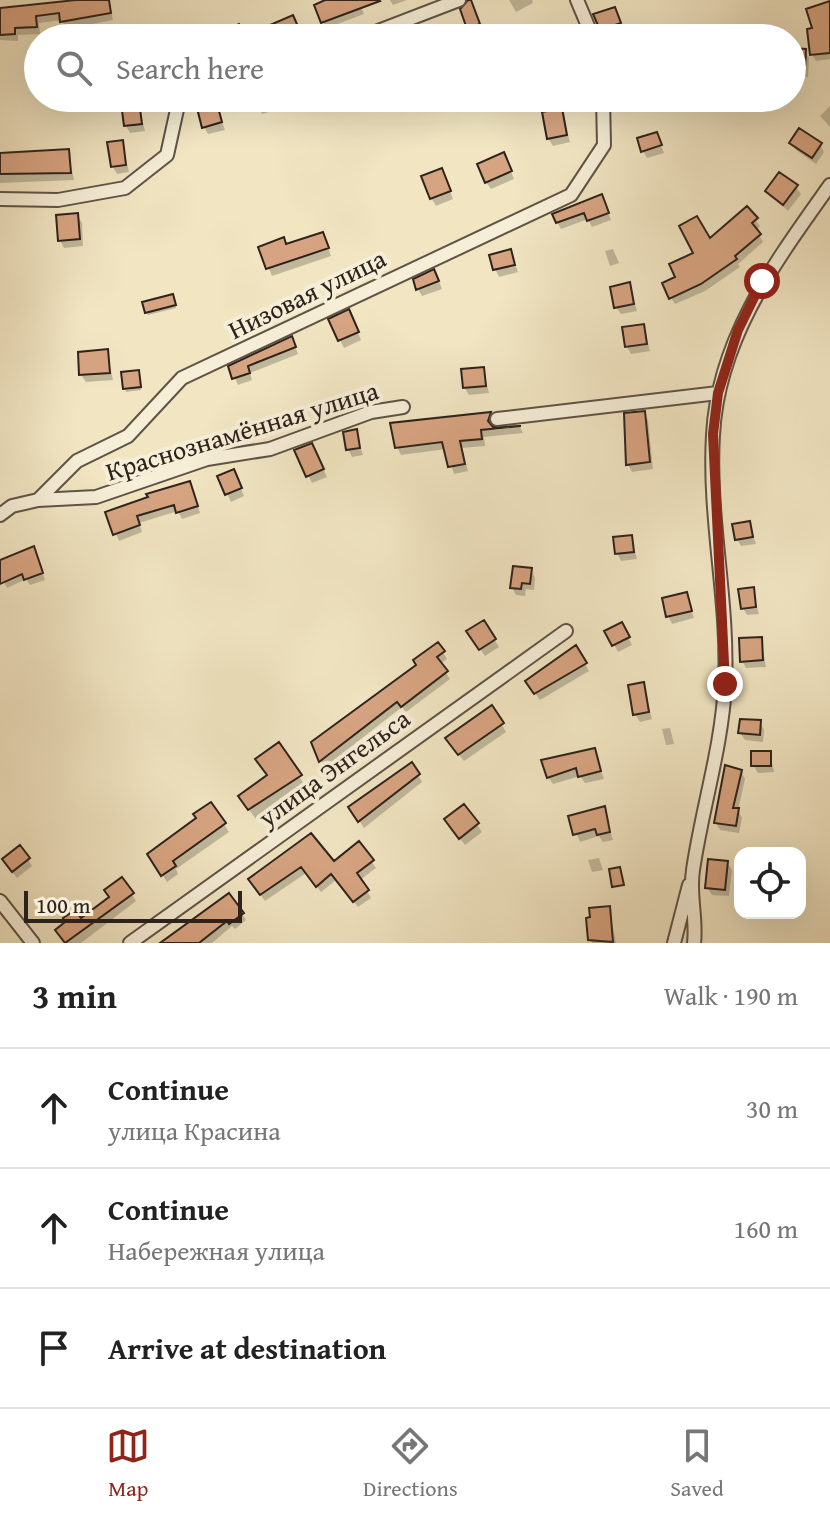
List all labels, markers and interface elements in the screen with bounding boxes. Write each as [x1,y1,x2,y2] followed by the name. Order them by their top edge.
[24,24,806,112] search box
[52,46,96,90] icon: search
[116,46,264,90] text: Search here
[221,238,393,349] street label: Низовая улица
[744,263,780,299] route start
[101,370,384,491] street label: Краснознамённая улица
[707,666,743,702] route end
[249,699,418,837] street label: улица Энгельса
[734,847,806,919] map controls
[734,847,806,919] button: locate
[24,887,242,923] scale bar
[36,889,91,921] text: 100 m
[32,971,117,1020] text: 3 min
[664,976,798,1015] text: Walk · 190 m
[108,1067,229,1111] text: Continue
[32,1086,76,1130] icon: ahead
[746,1089,798,1128] text: 30 m
[108,1111,281,1150] text: улица Красина
[108,1187,229,1231] text: Continue
[32,1206,76,1250] icon: ahead
[733,1209,798,1248] text: 160 m
[108,1231,325,1270] text: Набережная улица
[32,1326,76,1370] icon: arrive
[108,1326,386,1370] text: Arrive at destination
[106,1424,150,1504] tab: Map
[363,1424,458,1504] tab: Directions
[670,1424,724,1504] tab: Saved

